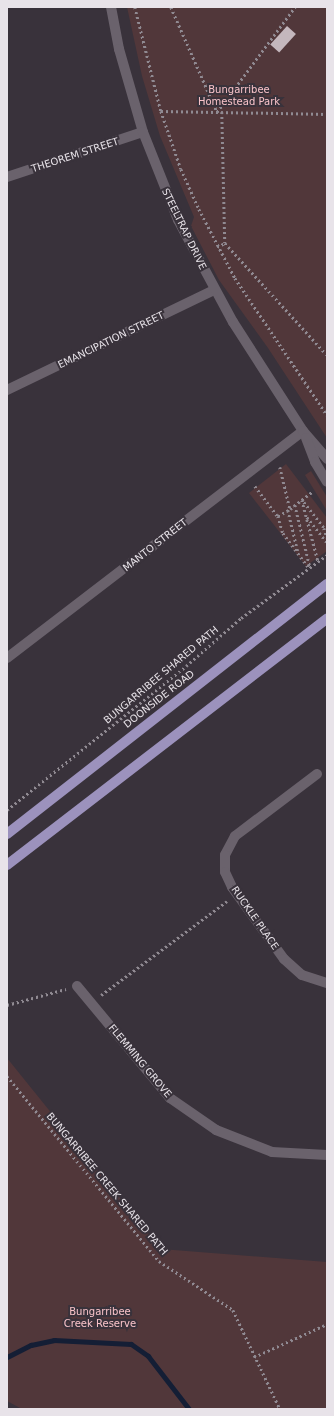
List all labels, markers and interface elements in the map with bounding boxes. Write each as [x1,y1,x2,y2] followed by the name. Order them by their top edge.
[198,83,280,106] park label: Bungarribee Homestead Park
[30,135,120,175] street label: THEOREM STREET
[159,186,209,272] street label: STEELTRAP DRIVE
[56,309,166,371] street label: EMANCIPATION STREET
[120,516,190,574] street label: MANTO STREET
[101,624,221,726] street label: BUNGARRIBEE SHARED PATH
[121,668,197,730] street label: DOONSIDE ROAD
[229,884,281,952] street label: RUCKLE PLACE
[106,1022,174,1100] street label: FLEMMING GROVE
[44,1110,170,1258] street label: BUNGARRIBEE CREEK SHARED PATH
[64,1305,136,1328] park label: Bungarribee Creek Reserve

